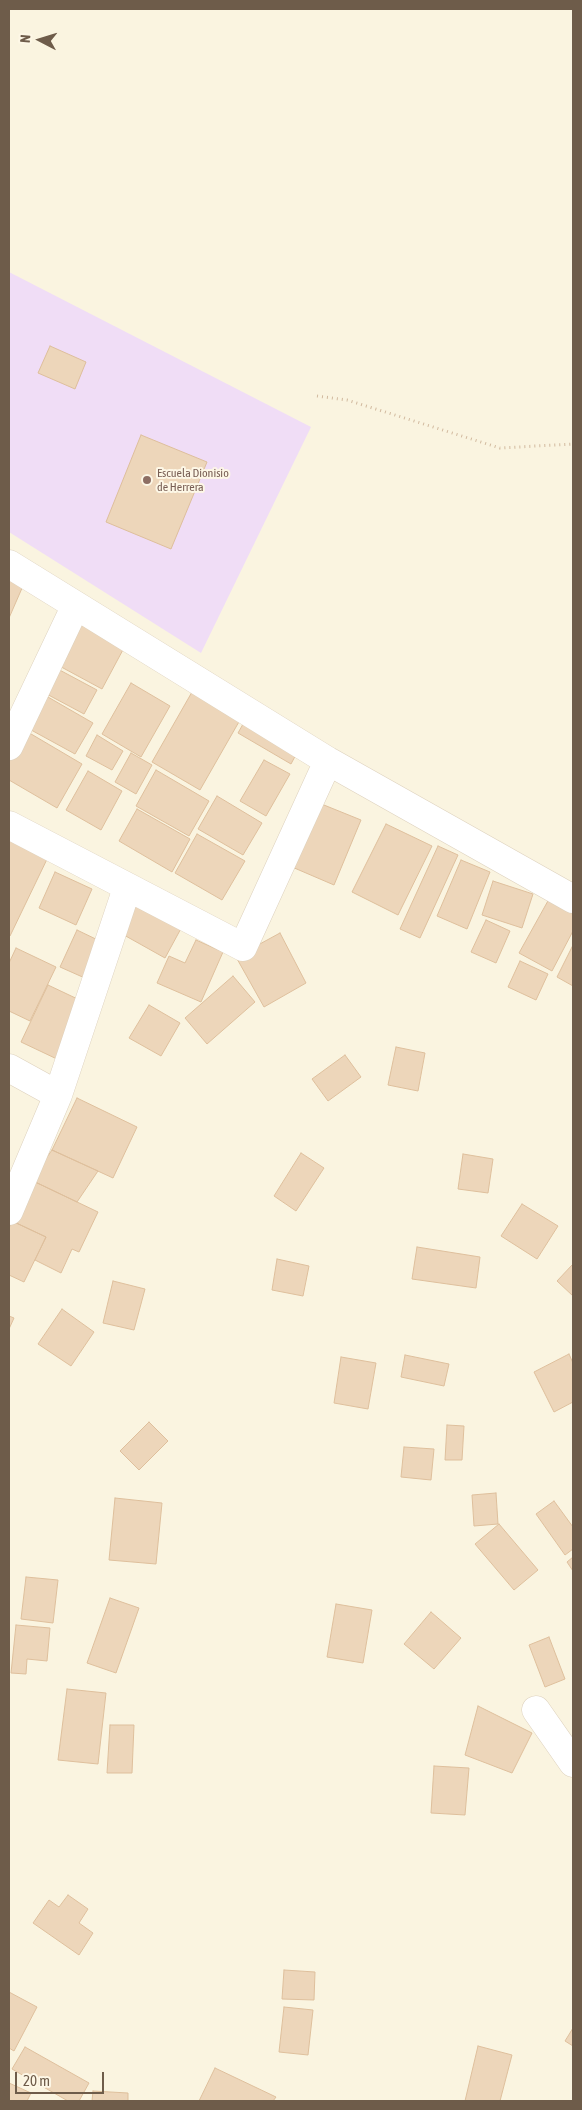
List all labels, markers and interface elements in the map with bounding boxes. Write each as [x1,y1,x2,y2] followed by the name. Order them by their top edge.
[15,15,65,65] north arrow
[17,34,33,44] text: N
[157,466,229,494] place label: Escuela Dionisio de Herrera
[141,474,153,486] marker: Escuela Dionisio de Herrera
[18,2062,106,2094] scale bar
[23,2072,50,2089] text: 20 m

